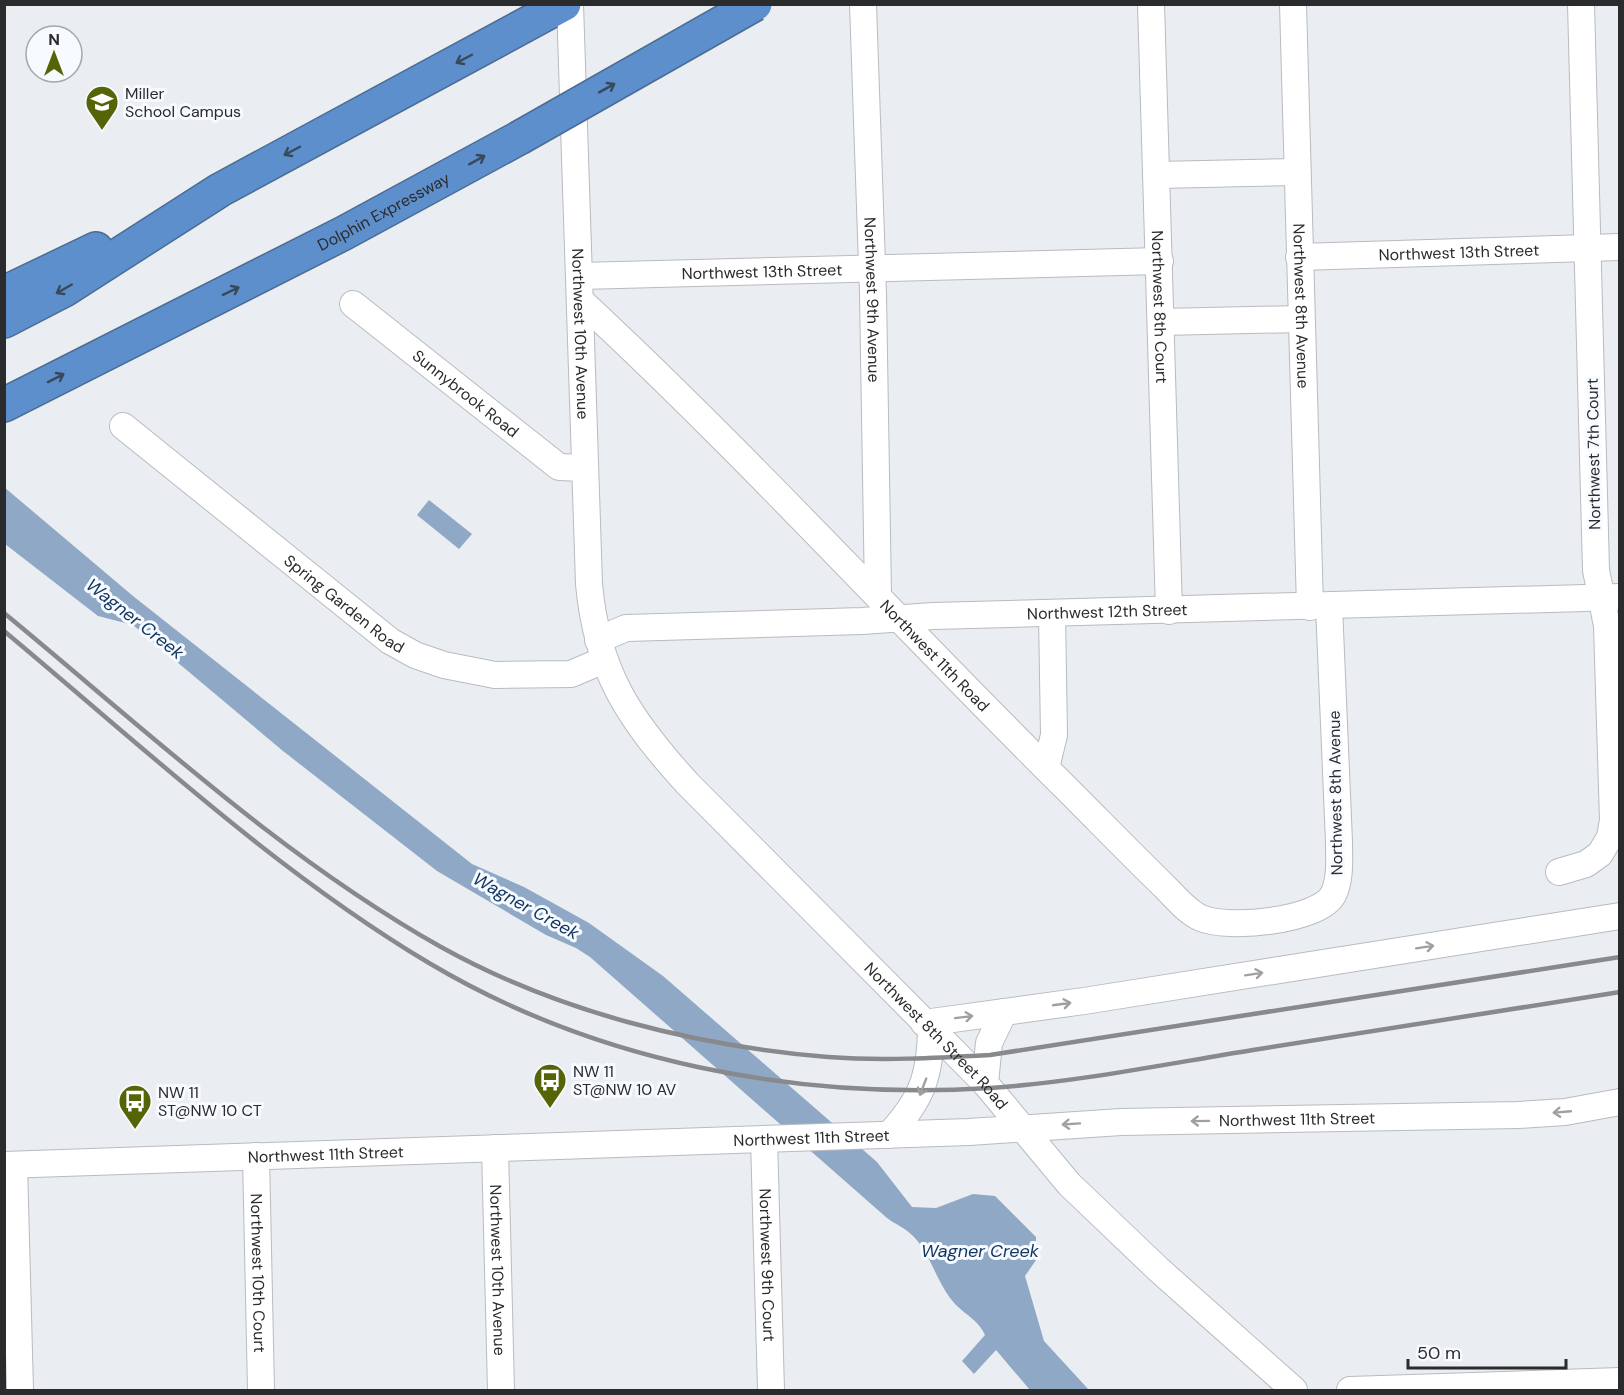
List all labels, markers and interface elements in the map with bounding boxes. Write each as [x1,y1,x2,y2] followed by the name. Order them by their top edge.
[24,24,84,84] north arrow
[48,29,60,50] text: N
[456,53,473,65] one-way arrow
[597,82,615,93] one-way arrow
[125,83,241,122] place label: Miller School Campus
[84,84,120,131] school or university icon: Miller School Campus
[284,145,301,157] one-way arrow
[468,154,486,165] one-way arrow
[314,168,454,256] street label: Dolphin Expressway
[859,217,884,383] street label: Northwest 9th Avenue
[1288,223,1314,389] street label: Northwest 8th Avenue
[1147,230,1172,384] street label: Northwest 8th Court
[1378,240,1540,266] street label: Northwest 13th Street
[567,248,594,420] street label: Northwest 10th Avenue
[681,259,843,284] street label: Northwest 13th Street
[56,284,73,296] one-way arrow
[221,285,239,296] one-way arrow
[408,345,523,442] street label: Sunnybrook Road
[47,372,65,383] one-way arrow
[1582,378,1605,530] street label: Northwest 7th Court
[280,550,408,658] street label: Spring Garden Road
[81,573,190,665] water label: Wagner Creek
[875,595,994,716] street label: Northwest 11th Road
[1027,599,1188,624] street label: Northwest 12th Street
[1324,710,1347,876] street label: Northwest 8th Avenue
[469,867,584,946] water label: Wagner Creek
[1415,941,1434,952] one-way arrow
[860,958,1012,1114] street label: Northwest 8th Street Road
[1244,968,1263,979] one-way arrow
[1051,999,1071,1010] one-way arrow
[953,1012,973,1023] one-way arrow
[573,1061,677,1100] place label: NW 11 ST@NW 10 AV
[532,1062,568,1109] bus stop icon: NW 11 ST@NW 10 AV
[917,1078,928,1096] one-way arrow
[158,1082,262,1121] place label: NW 11 ST@NW 10 CT
[117,1083,153,1130] bus stop icon: NW 11 ST@NW 10 CT
[1553,1107,1573,1118] one-way arrow
[1219,1108,1375,1131] street label: Northwest 11th Street
[1190,1115,1210,1127] one-way arrow
[1061,1119,1081,1130] one-way arrow
[733,1125,890,1151] street label: Northwest 11th Street
[247,1141,404,1168] street label: Northwest 11th Street
[485,1184,510,1356] street label: Northwest 10th Avenue
[754,1188,780,1342] street label: Northwest 9th Court
[246,1193,270,1353] street label: Northwest 10th Court
[921,1239,1040,1263] water label: Wagner Creek
[1408,1332,1566,1370] scale bar
[1417,1341,1461,1365] text: 50 m

